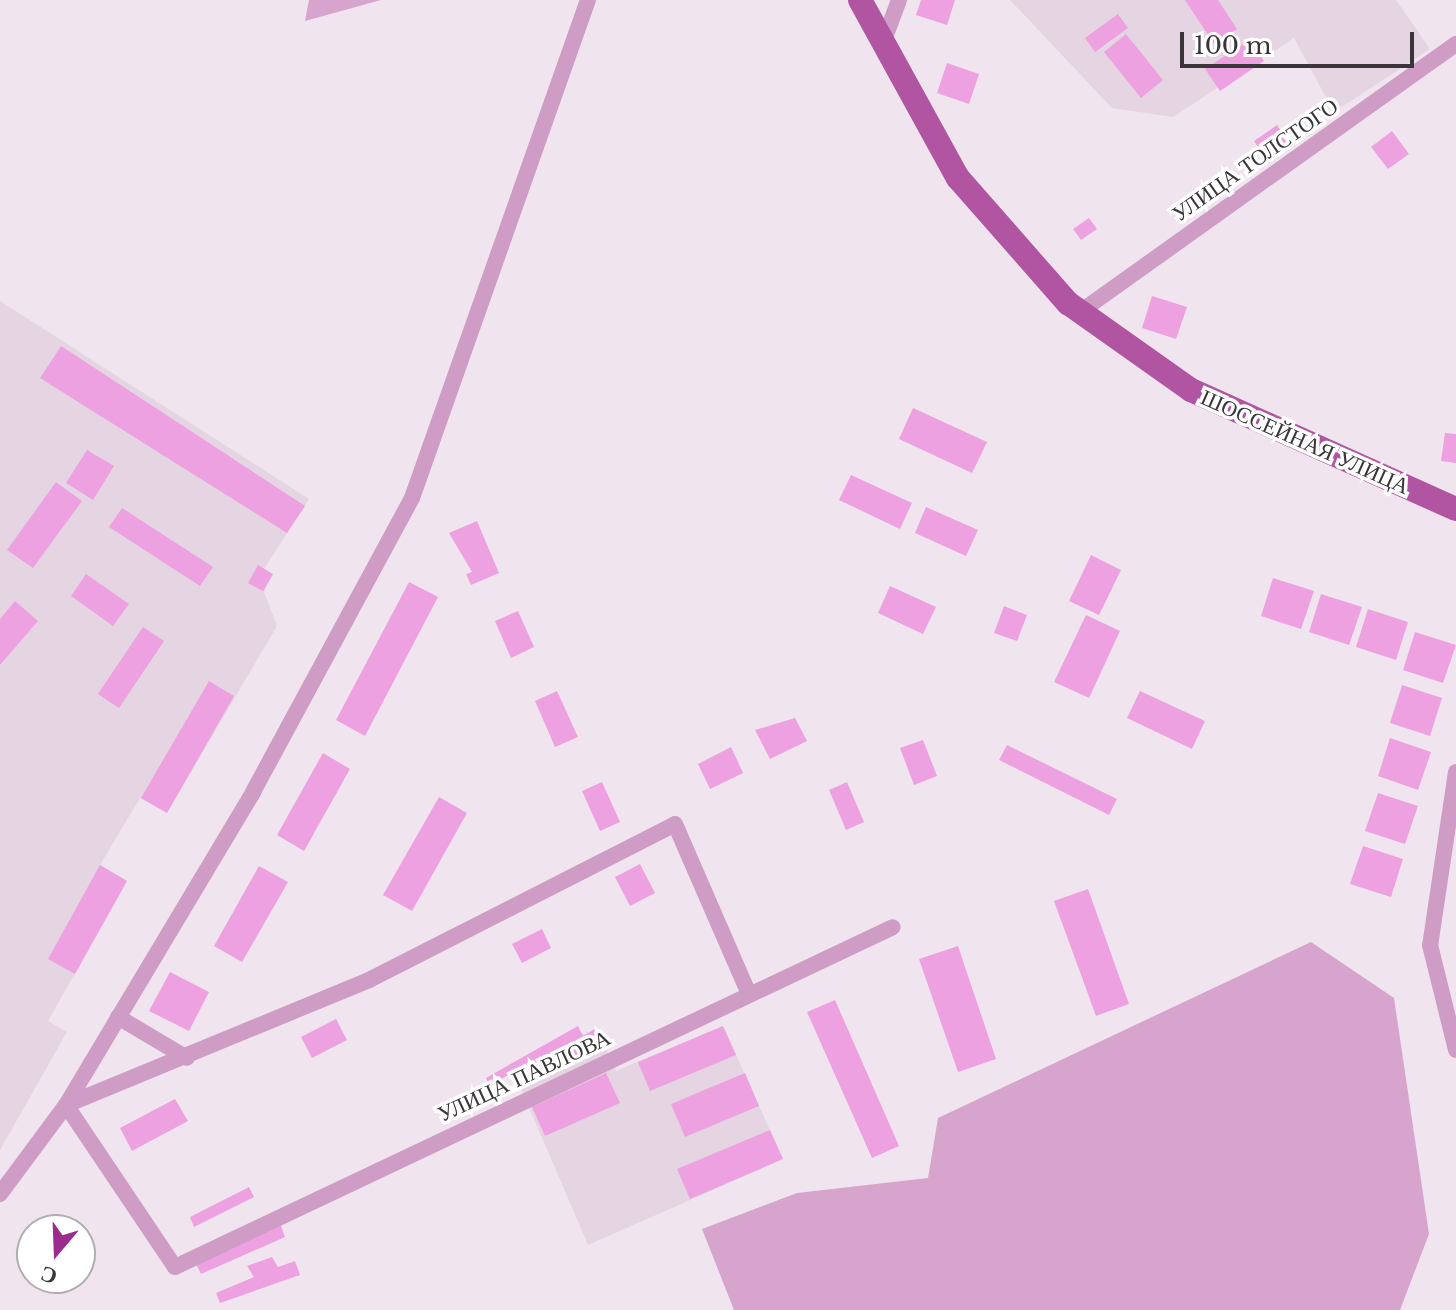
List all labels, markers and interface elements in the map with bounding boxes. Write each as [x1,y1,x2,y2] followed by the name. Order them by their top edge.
[1184,16,1418,66] scale bar
[1194,31,1272,60] text: 100 m
[1167,93,1343,227] street label: УЛИЦА ТОЛСТОГО
[1197,384,1413,500] street label: ШОССЕЙНАЯ УЛИЦА
[433,1024,615,1128] street label: УЛИЦА ПАВЛОВА
[16,1214,96,1294] north arrow
[37,1260,61,1291] text: С

